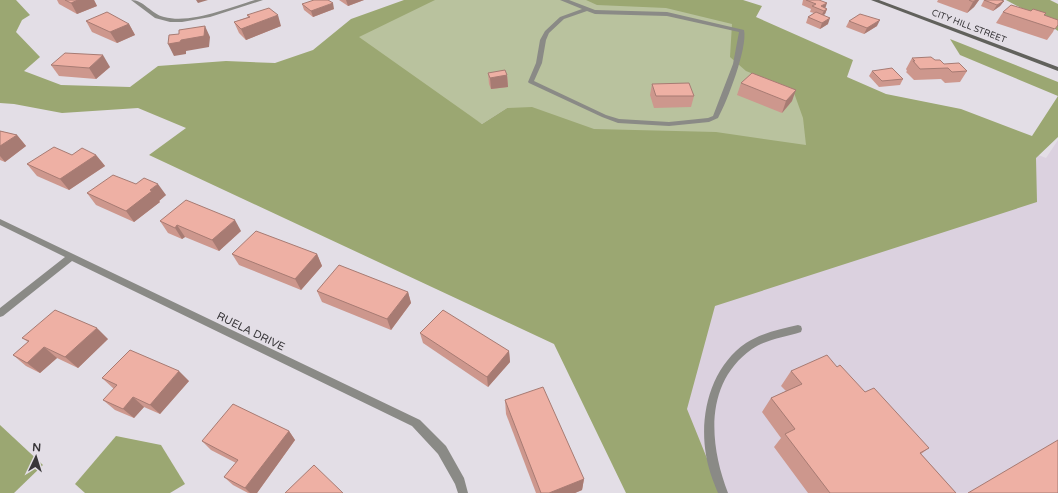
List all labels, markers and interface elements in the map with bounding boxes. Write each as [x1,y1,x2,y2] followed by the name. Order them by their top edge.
[930,7,1008,46] street label: CITY HILL STREET
[215,309,287,354] street label: RUELA DRIVE
[16,437,56,477] north arrow
[32,441,42,454] text: N

